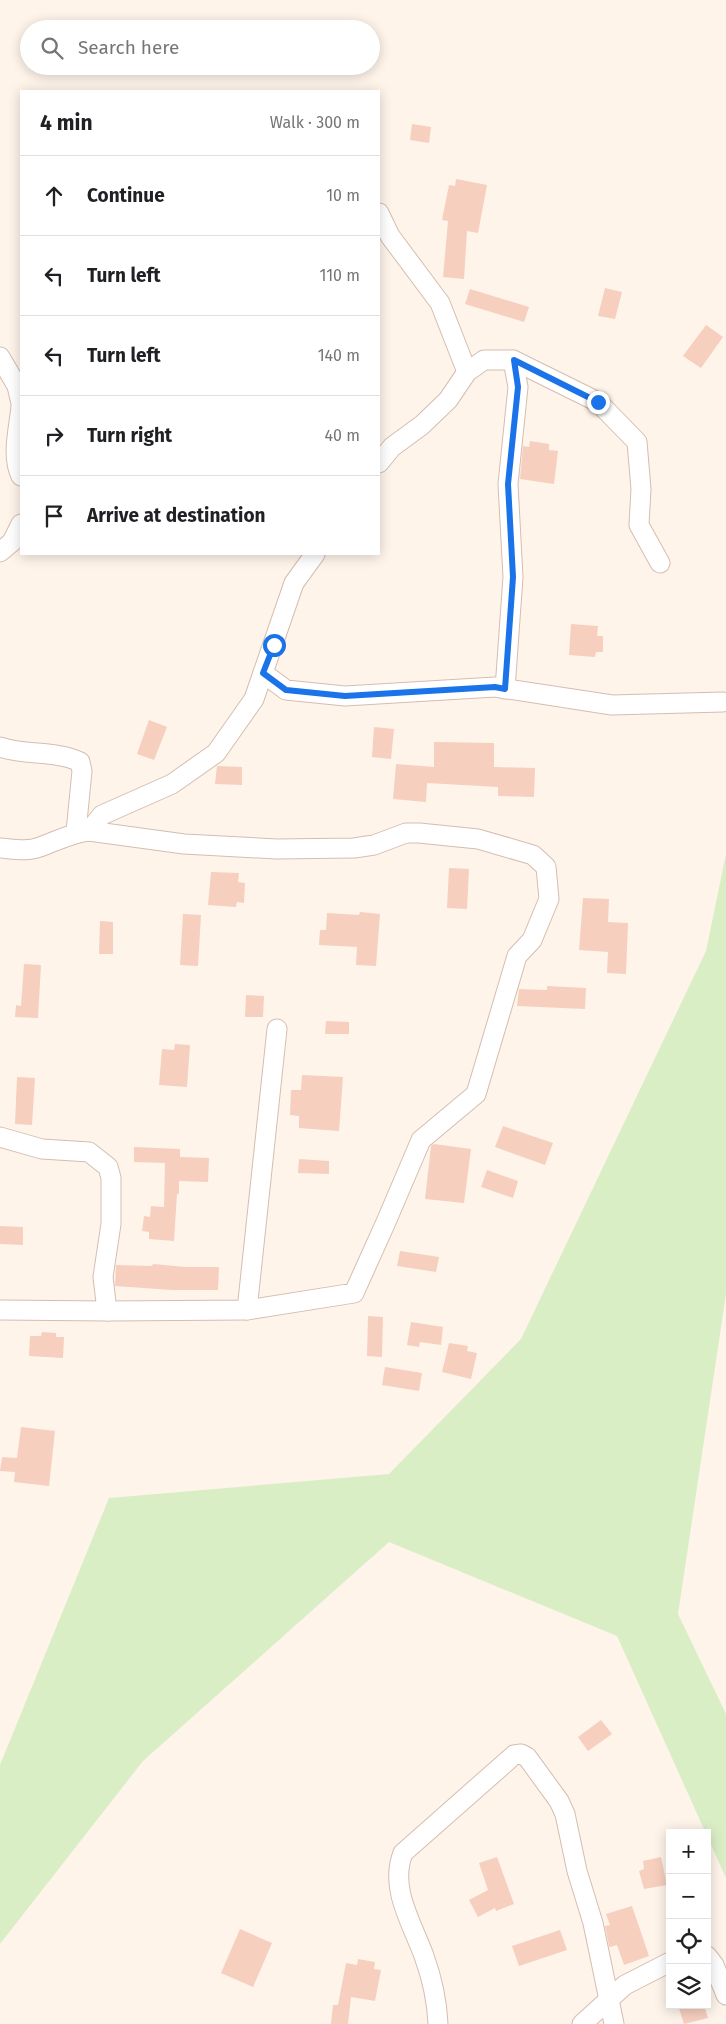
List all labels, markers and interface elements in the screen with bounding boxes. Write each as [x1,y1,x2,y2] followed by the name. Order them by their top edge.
[20,20,380,75] search box
[38,34,66,62] icon: search
[78,36,179,59] text: Search here
[40,110,93,136] text: 4 min
[270,113,360,132] text: Walk · 300 m
[40,182,68,210] icon: ahead
[87,184,165,207] text: Continue
[326,186,360,205] text: 10 m
[40,262,68,290] icon: left
[87,264,161,287] text: Turn left
[319,266,360,285] text: 110 m
[40,342,68,370] icon: left
[87,344,161,367] text: Turn left
[318,346,360,365] text: 140 m
[587,391,610,414] route end
[40,422,68,450] icon: right
[87,424,172,447] text: Turn right
[325,426,360,445] text: 40 m
[40,502,68,530] icon: arrive
[87,504,266,527] text: Arrive at destination
[263,634,286,657] route start
[666,1829,711,2009] map controls
[666,1829,711,1874] button: +
[666,1874,711,1919] button: −
[666,1919,711,1964] button: locate
[666,1964,711,2009] button: layers

